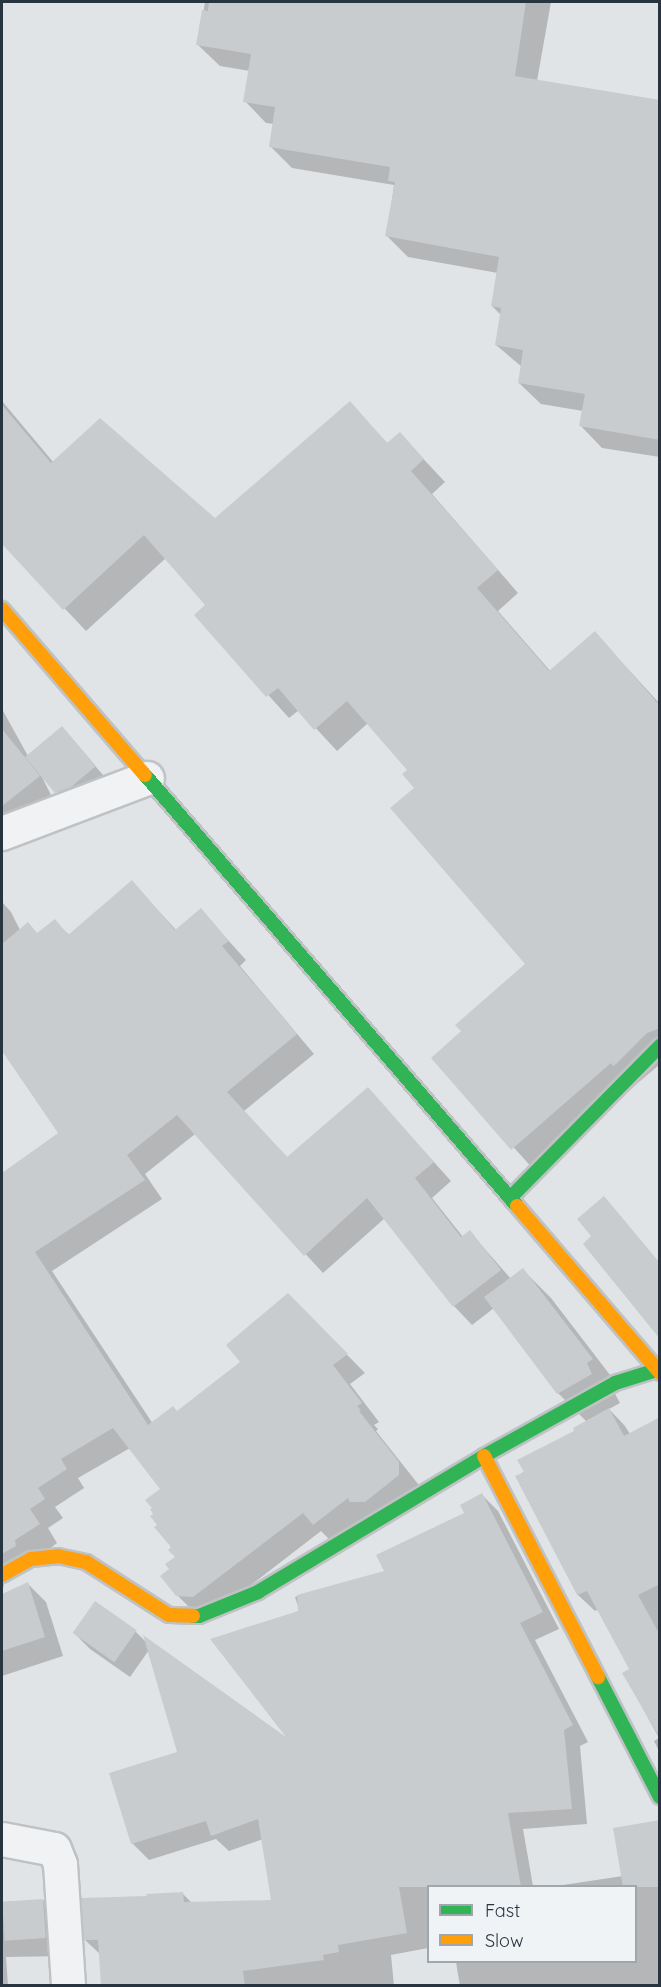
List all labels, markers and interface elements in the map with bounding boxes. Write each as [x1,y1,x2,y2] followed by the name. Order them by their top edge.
[427,1885,637,1963] legend
[485,1899,520,1922] text: Fast
[485,1929,523,1952] text: Slow

